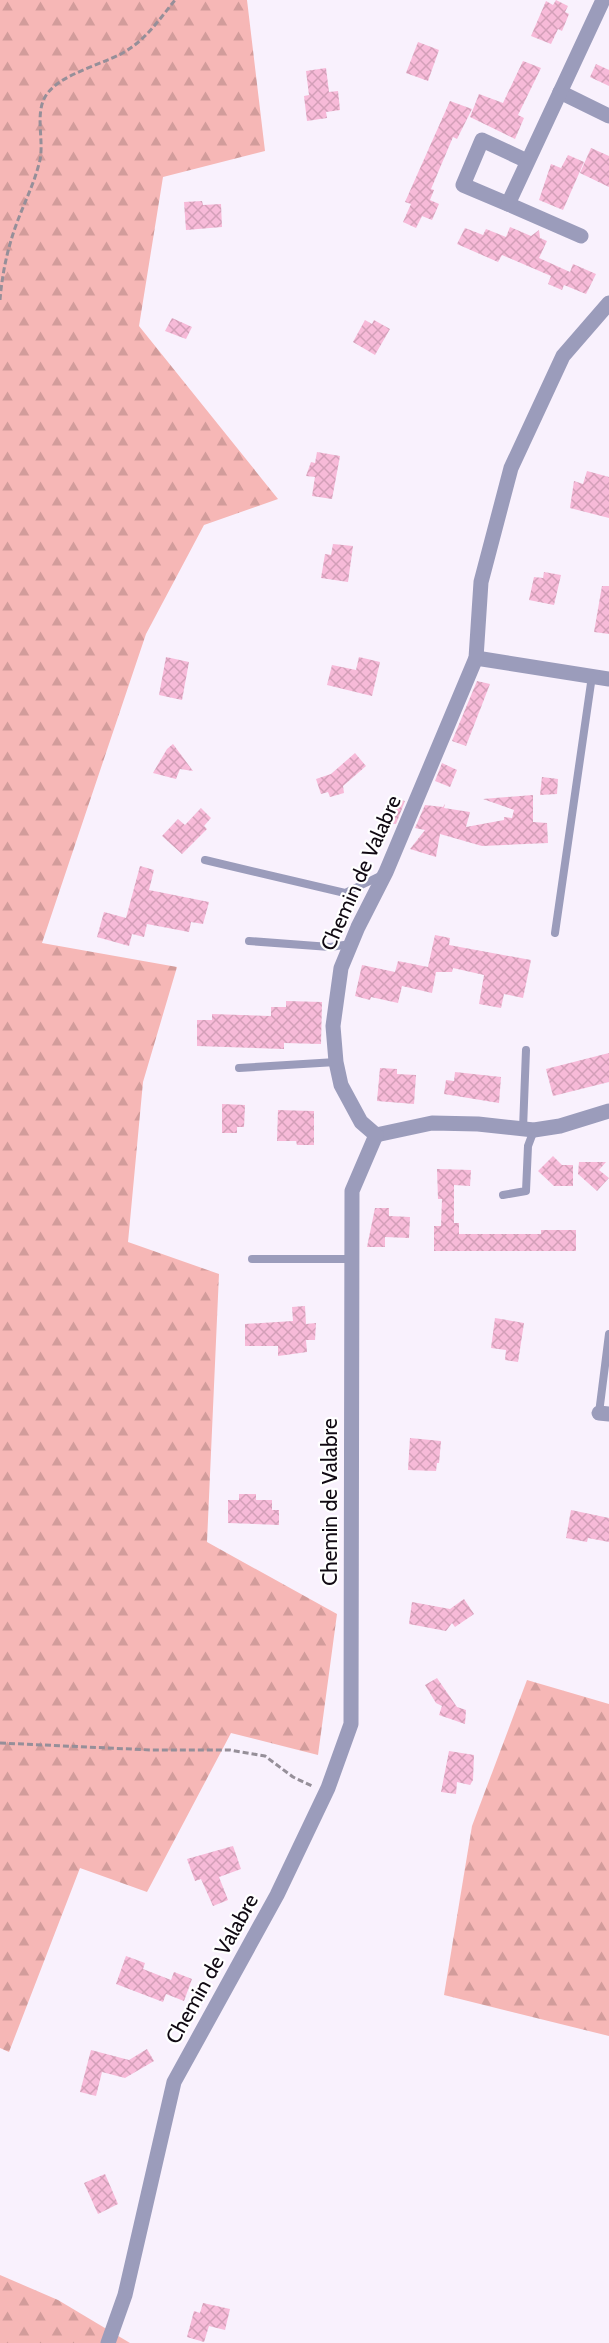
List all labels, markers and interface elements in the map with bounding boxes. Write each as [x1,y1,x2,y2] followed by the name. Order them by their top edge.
[315,791,406,954] street label: Chemin de Valabre
[317,1418,342,1586] street label: Chemin de Valabre
[160,1889,263,2048] street label: Chemin de Valabre

